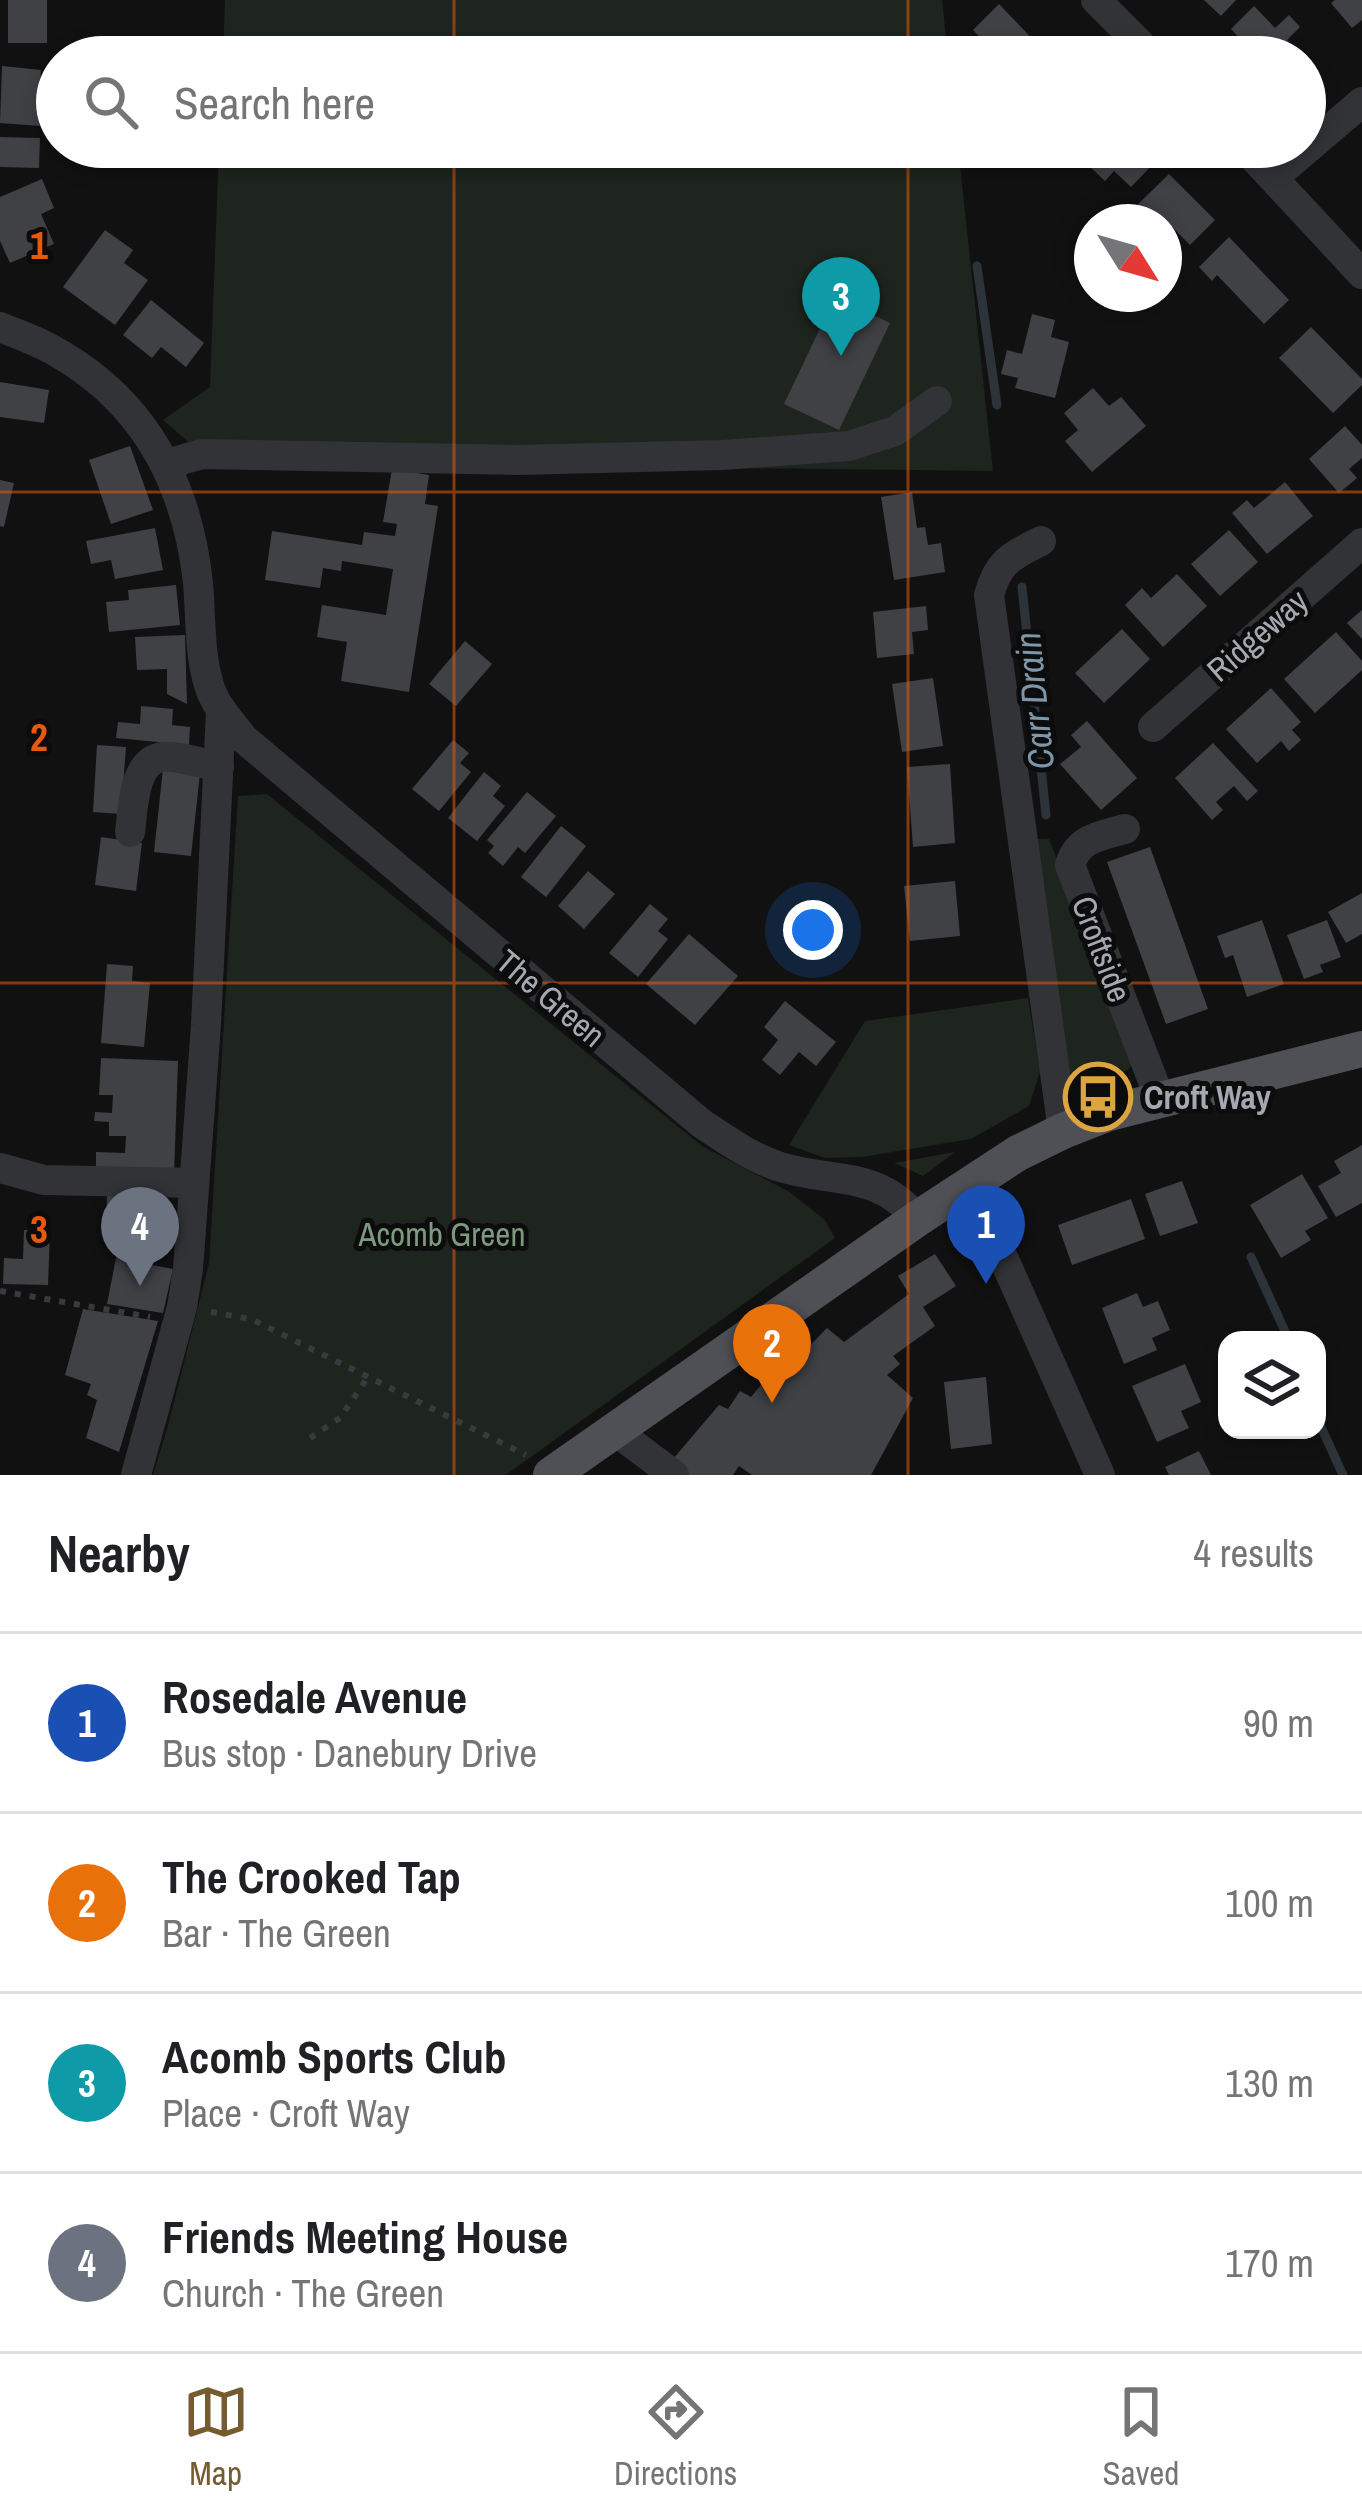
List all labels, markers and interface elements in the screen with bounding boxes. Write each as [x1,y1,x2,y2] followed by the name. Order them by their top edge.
[36,36,1326,168] search box
[78,69,144,135] icon: search
[174,72,375,133] text: Search here
[1074,204,1182,312] north arrow
[30,219,48,271] text: 1
[802,257,880,356] pin: 3
[1197,579,1317,691] street label: Ridgeway
[1003,630,1065,772] water label: Carr Drain
[30,711,48,763] text: 2
[1062,890,1142,1008] street label: Croftside
[783,900,843,960] your location
[487,940,615,1056] street label: The Green
[1063,1062,1133,1132] bus stop icon: Croft Way
[1144,1075,1271,1119] place label: Croft Way
[947,1185,1025,1284] pin: 1
[101,1187,179,1286] pin: 4
[30,1203,48,1255] text: 3
[358,1212,525,1256] park label: Acomb Green
[733,1304,811,1403] pin: 2
[1218,1331,1326,1439] map controls
[1218,1331,1326,1439] button: layers
[48,1519,190,1588] text: Nearby
[1193,1527,1314,1579] text: 4 results
[162,1666,467,1727] text: Rosedale Avenue
[78,1697,96,1749] text: 1
[1243,1697,1314,1749] text: 90 m
[162,1727,537,1779] text: Bus stop · Danebury Drive
[162,1846,461,1907] text: The Crooked Tap
[78,1877,96,1929] text: 2
[1225,1877,1314,1929] text: 100 m
[162,1907,391,1959] text: Bar · The Green
[162,2026,506,2087] text: Acomb Sports Club
[78,2057,96,2109] text: 3
[1225,2057,1314,2109] text: 130 m
[162,2087,410,2139] text: Place · Croft Way
[162,2206,568,2267] text: Friends Meeting House
[78,2237,96,2289] text: 4
[1225,2237,1314,2289] text: 170 m
[162,2267,444,2319] text: Church · The Green
[183,2379,249,2495] tab: Map
[614,2379,737,2495] tab: Directions
[1103,2379,1179,2495] tab: Saved

